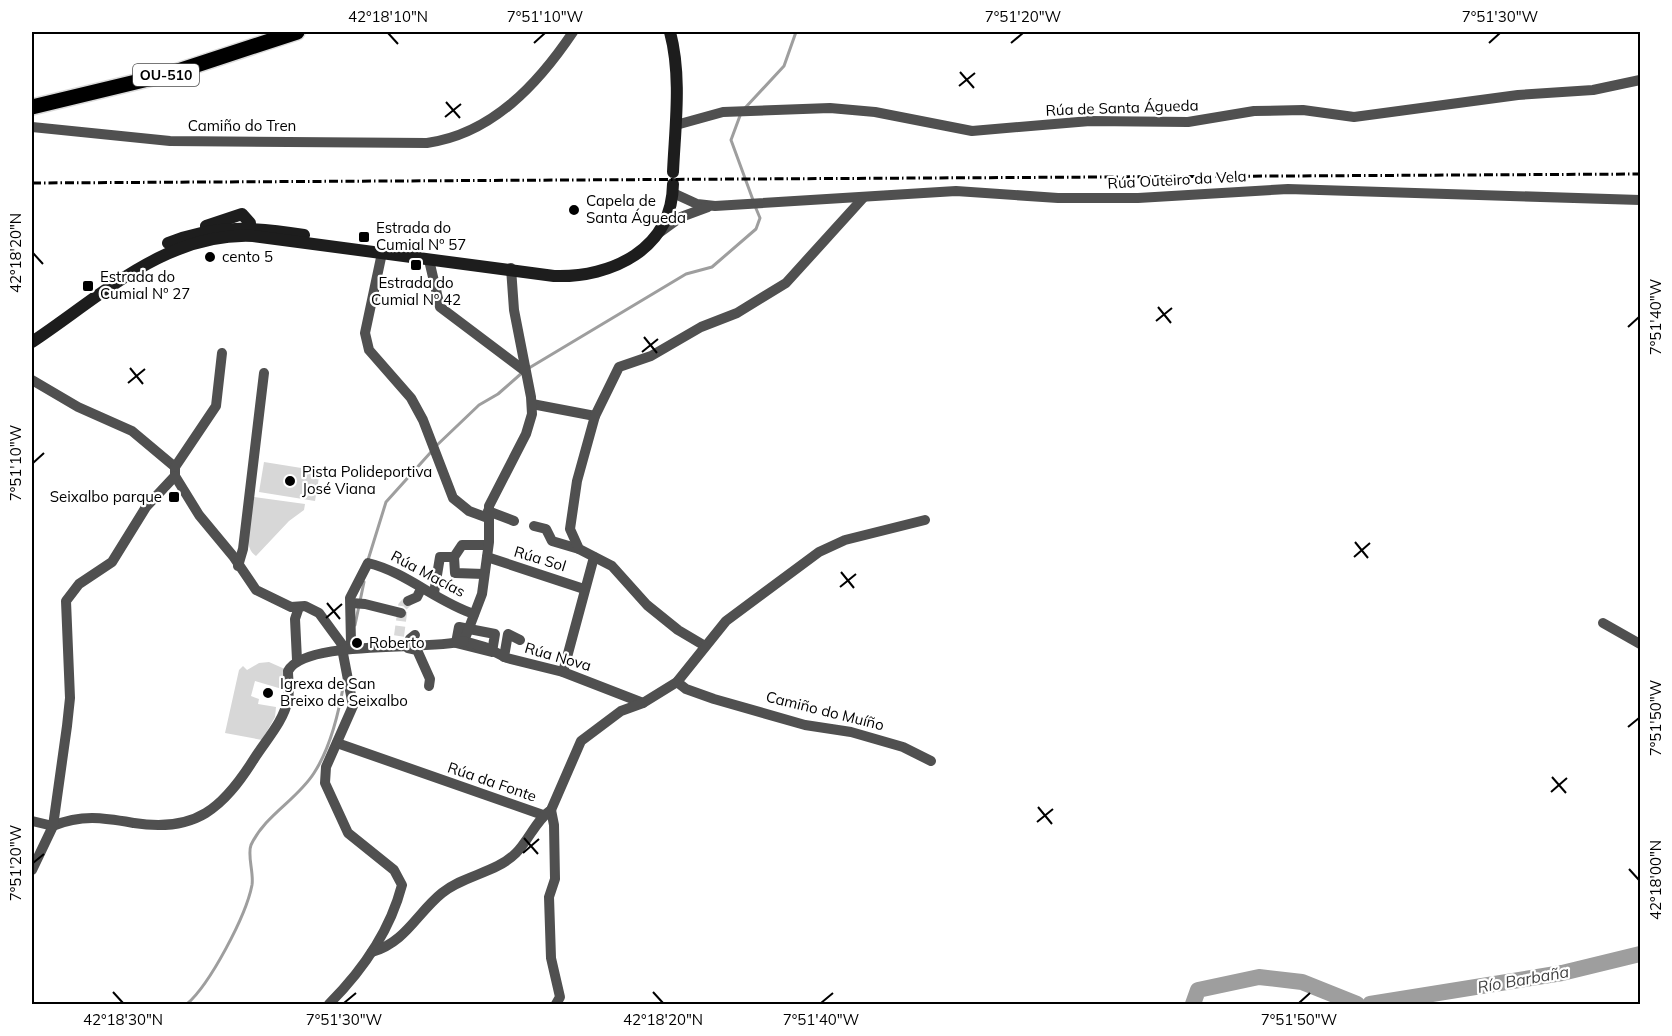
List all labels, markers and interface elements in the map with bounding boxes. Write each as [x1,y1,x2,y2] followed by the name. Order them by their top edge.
[348,7,428,26] text: 42°18'10"N
[507,7,584,26] text: 7°51'10"W
[985,7,1062,26] text: 7°51'20"W
[1462,7,1539,26] text: 7°51'30"W
[133,64,199,86] road number: OU-510
[1045,95,1199,120] street label: Rúa de Santa Águeda
[188,116,296,135] street label: Camiño do Tren
[1107,166,1247,193] street label: Rúa Outeiro da Vela
[586,191,686,227] place label: Capela de Santa Águeda
[567,203,581,217] marker: Capela de Santa Águeda
[6,213,25,293] text: 42°18'20"N
[376,218,466,254] place label: Estrada do Cumial Nº 57
[357,230,371,244] marker: Estrada do Cumial Nº 57
[222,247,273,266] place label: cento 5
[203,250,217,264] marker: cento 5
[409,258,423,272] marker: Estrada do Cumial Nº 42
[100,267,190,303] place label: Estrada do Cumial Nº 27
[371,273,461,309] place label: Estrada do Cumial Nº 42
[1646,278,1665,355] text: 7°51'40"W
[81,279,95,293] marker: Estrada do Cumial Nº 27
[6,424,25,501] text: 7°51'10"W
[302,462,432,498] place label: Pista Polideportiva José Viana
[283,474,297,488] marker: Pista Polideportiva José Viana
[50,487,162,506] place label: Seixalbo parque
[167,490,181,504] marker: Seixalbo parque
[512,542,568,575] street label: Rúa Sol
[388,546,469,601] street label: Rúa Macías
[369,633,425,652] place label: Roberto
[350,636,364,650] marker: Roberto
[523,638,594,675] street label: Rúa Nova
[280,674,408,710] place label: Igrexa de San Breixo de Seixalbo
[1646,679,1665,756] text: 7°51'50"W
[261,686,275,700] marker: Igrexa de San Breixo de Seixalbo
[764,687,886,734] street label: Camiño do Muíño
[445,757,539,806] street label: Rúa da Fonte
[6,824,25,901] text: 7°51'20"W
[1646,840,1665,920] text: 42°18'00"N
[1476,961,1571,997] water label: Río Barbaña
[83,1010,163,1029] text: 42°18'30"N
[306,1010,383,1029] text: 7°51'30"W
[623,1010,703,1029] text: 42°18'20"N
[783,1010,860,1029] text: 7°51'40"W
[1261,1010,1338,1029] text: 7°51'50"W

